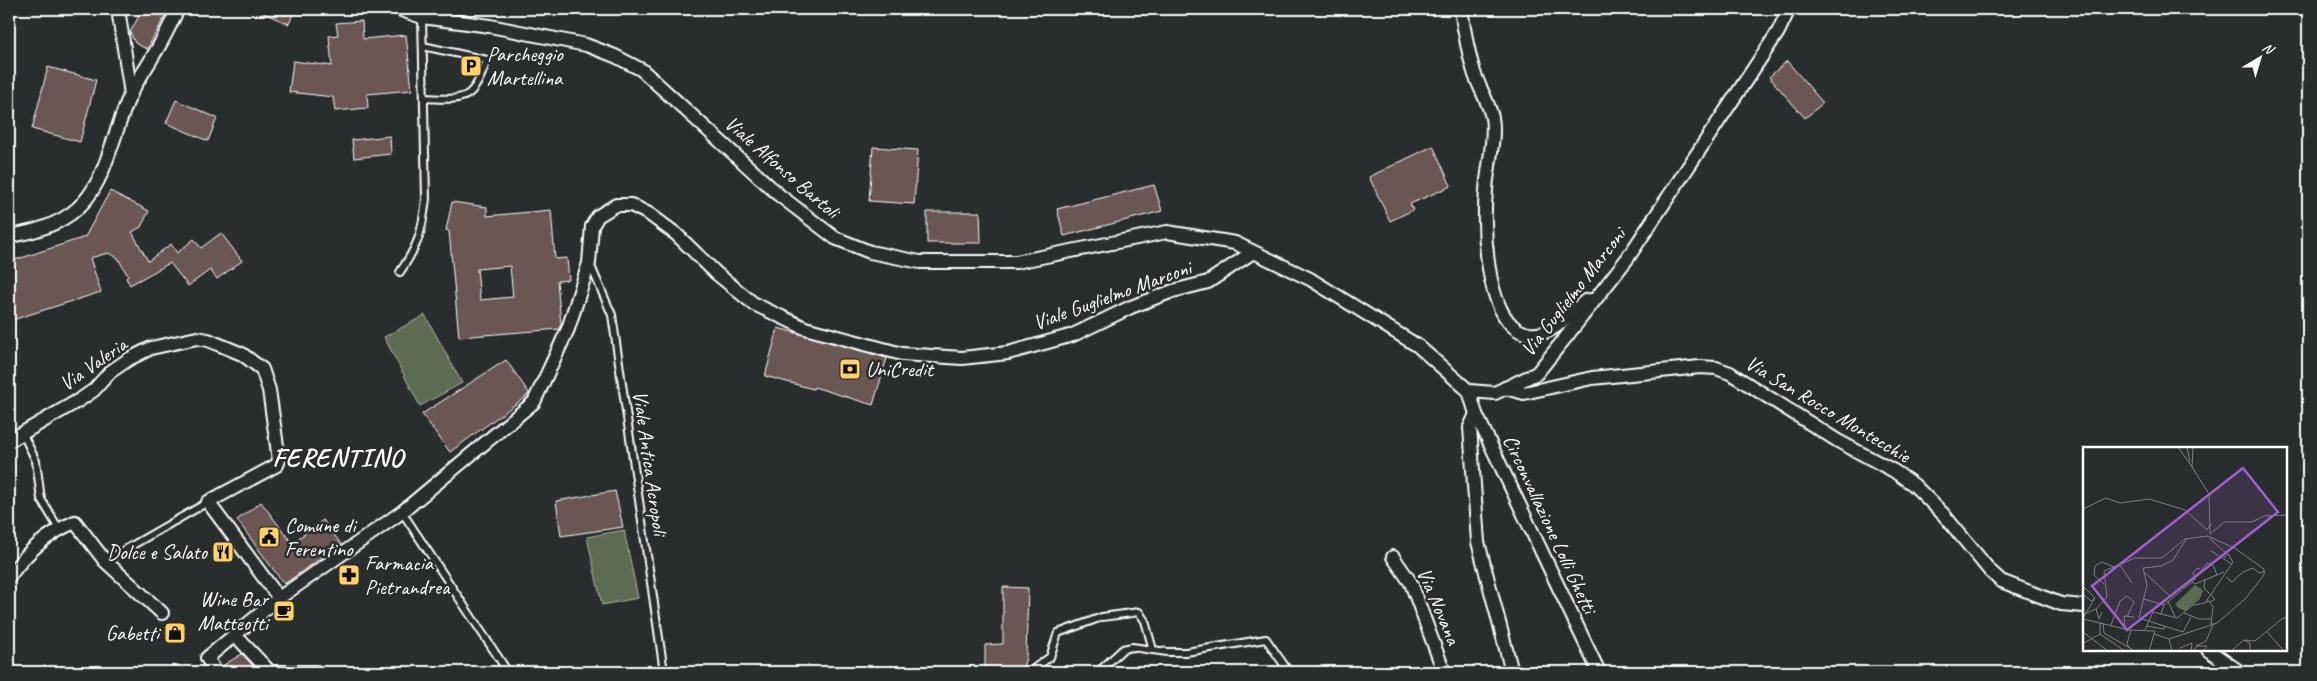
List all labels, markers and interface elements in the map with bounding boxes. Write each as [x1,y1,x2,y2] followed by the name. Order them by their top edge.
[2234,32,2284,82] north arrow
[2259,39,2278,59] text: N
[487,41,564,91] place label: Parcheggio Martellina
[459,54,483,78] parking icon: Parcheggio Martellina
[719,110,847,226] street label: Viale Alfonso Bartoli
[1515,220,1633,361] street label: Via Guglielmo Marconi
[1029,253,1197,336] street label: Viale Guglielmo Marconi
[54,330,134,397] street label: Via Valeria
[1741,350,1916,469] street label: Via San Rocco Montecchie
[866,356,935,382] place label: UniCredit
[838,357,862,381] bank icon: UniCredit
[627,389,673,540] street label: Viale Antica Acropoli
[1497,431,1604,620] street label: Circonvallazione Lolli Ghetti
[272,441,406,474] district label: FERENTINO
[2083,447,2287,651] inset map
[285,512,358,562] place label: Comune di Ferentino
[257,525,281,549] public building icon: Comune di Ferentino
[107,539,209,565] place label: Dolce e Salato
[211,540,235,564] restaurant icon: Dolce e Salato
[365,550,451,600] place label: Farmacia Pietrandrea
[337,563,361,587] pharmacy icon: Farmacia Pietrandrea
[1411,564,1467,650] street label: Via Novana
[198,586,271,636] place label: Wine Bar Matteotti
[272,599,296,623] cafe icon: Wine Bar Matteotti
[106,620,162,646] place label: Gabetti
[163,621,187,645] shop icon: Gabetti

